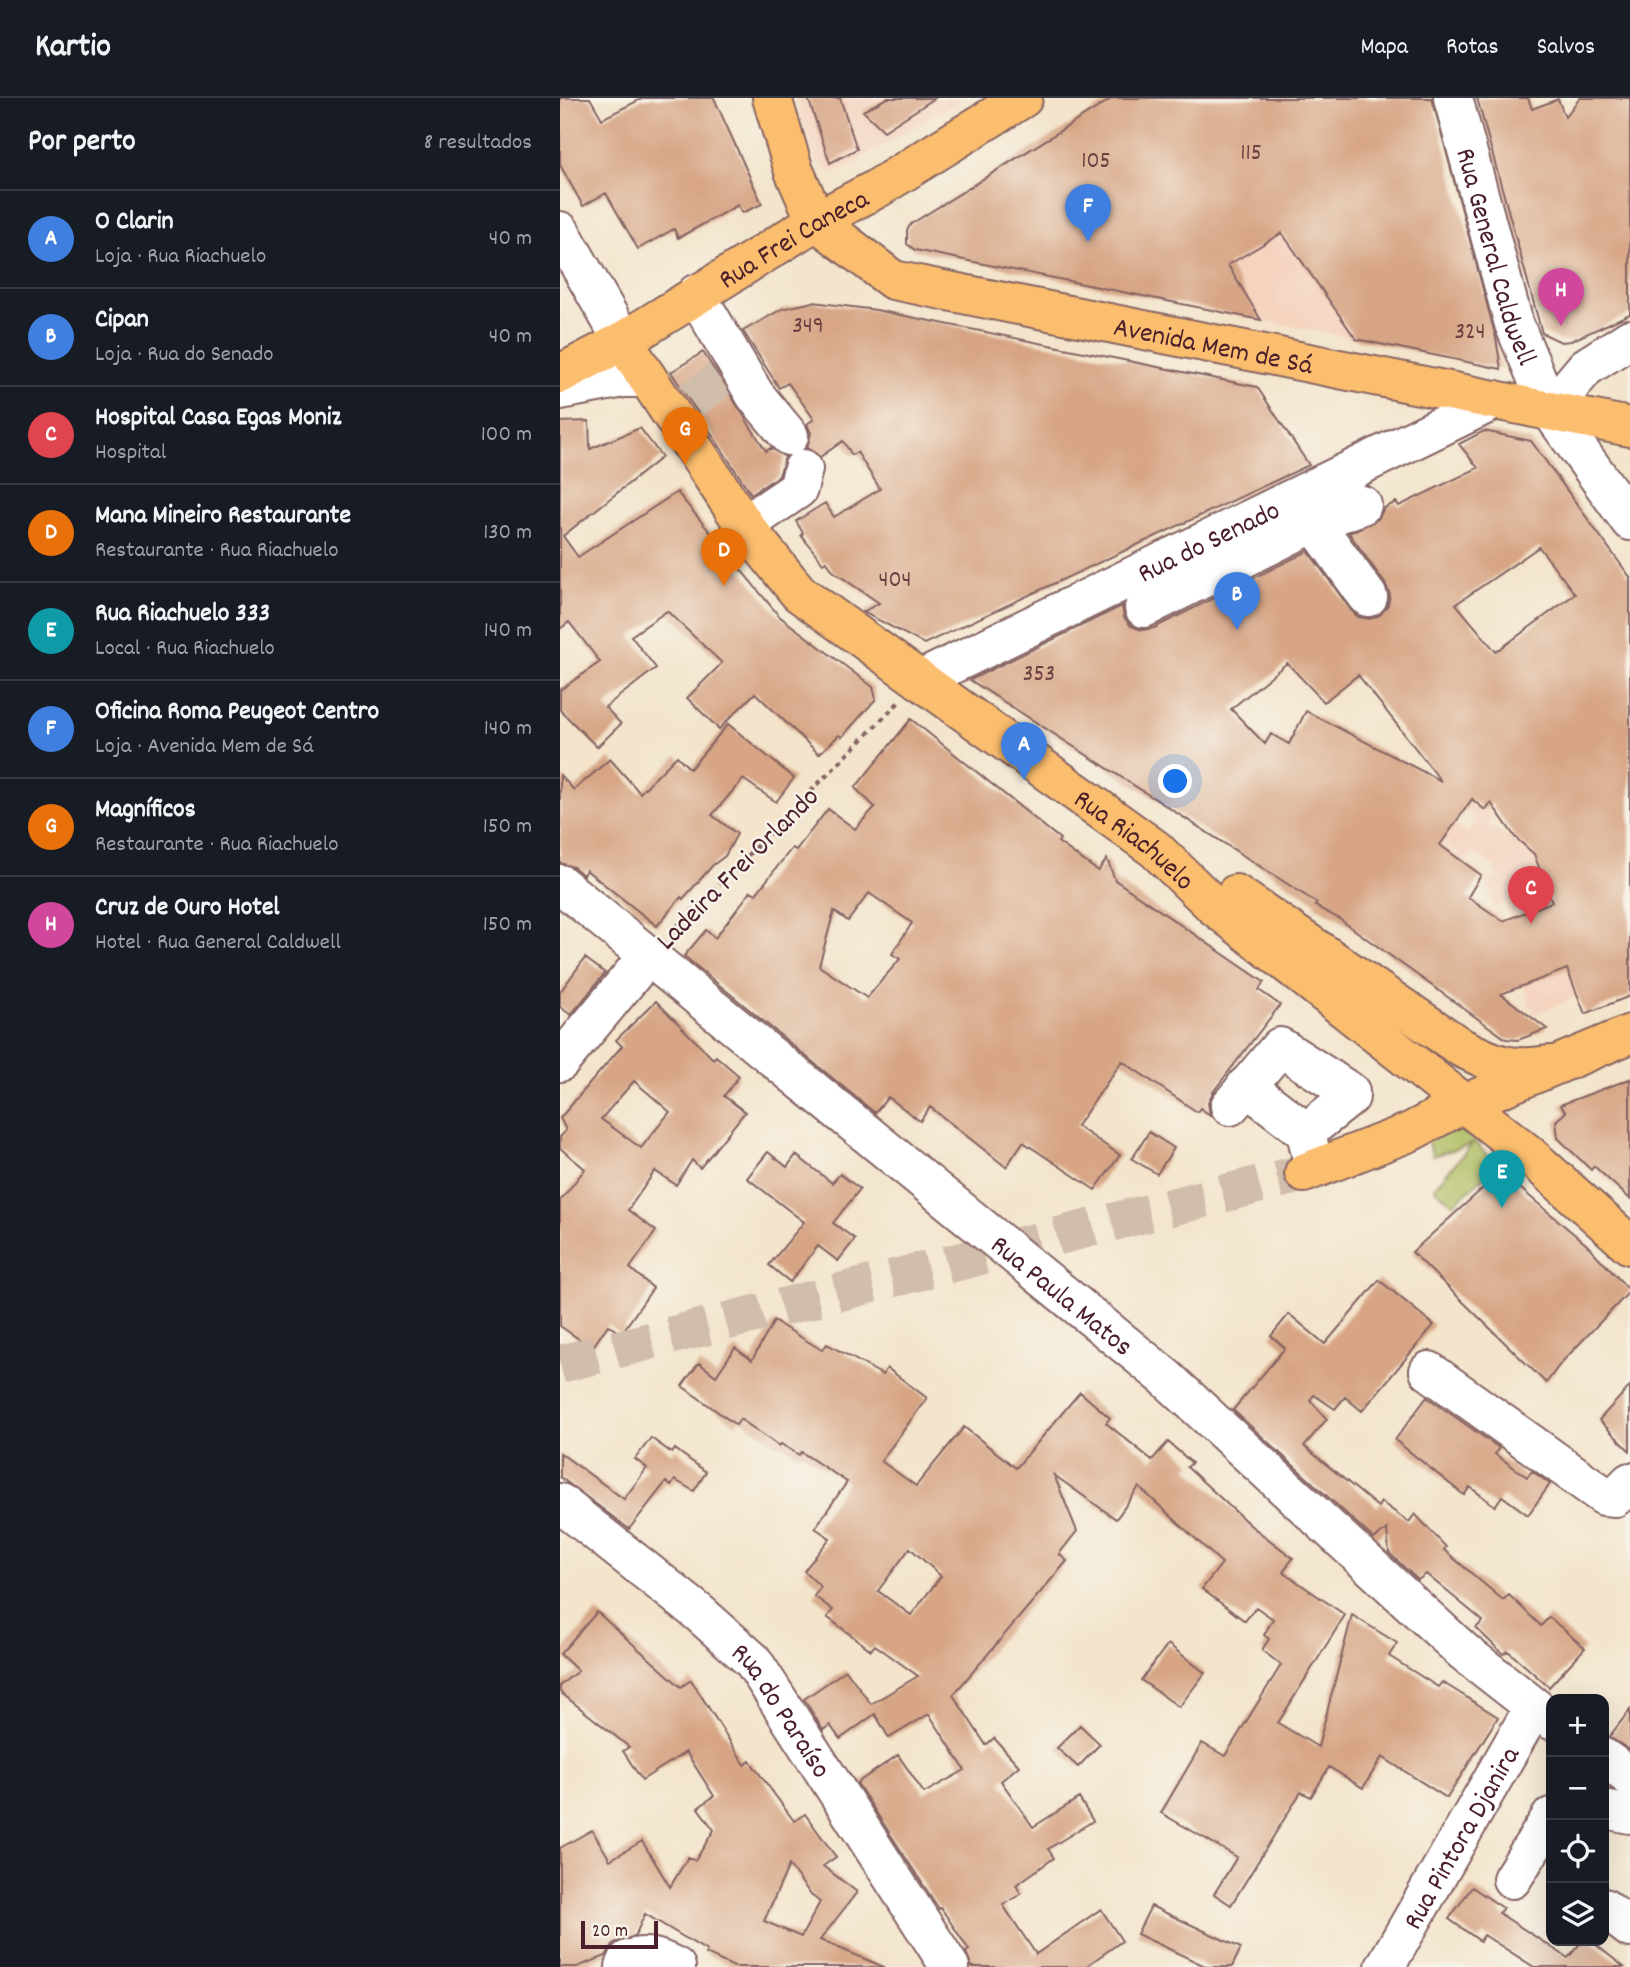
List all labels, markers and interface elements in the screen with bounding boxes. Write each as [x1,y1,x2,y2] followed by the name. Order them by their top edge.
[35,25,111,72] text: Kartio
[1360,31,1408,65] text: Mapa
[1446,31,1499,65] text: Rotas
[1537,31,1595,65] text: Salvos
[28,122,136,165] text: Por perto
[424,127,532,160] text: 8 resultados
[1240,137,1262,171] house number: 115
[1442,144,1544,373] street label: Rua General Caldwell
[1081,145,1111,179] house number: 105
[712,181,878,302] street label: Rua Frei Caneca
[1065,184,1111,242] pin: F
[95,204,174,241] text: O Clarin
[45,223,57,256] text: A
[489,223,532,256] text: 40 m
[95,241,266,274] text: Loja · Rua Riachuelo
[1538,268,1584,326] pin: H
[95,302,149,339] text: Cipan
[1110,309,1316,388] street label: Avenida Mem de Sá
[792,310,824,344] house number: 349
[1454,316,1486,350] house number: 324
[46,321,56,354] text: B
[489,321,532,354] text: 40 m
[95,339,273,372] text: Loja · Rua do Senado
[95,400,341,437] text: Hospital Casa Egas Moniz
[662,407,708,465] pin: G
[45,419,57,452] text: C
[481,419,532,452] text: 100 m
[95,437,166,470] text: Hospital
[1132,493,1288,596] street label: Rua do Senado
[95,498,351,535] text: Mana Mineiro Restaurante
[45,517,57,550] text: D
[483,517,532,550] text: 130 m
[701,528,747,586] pin: D
[95,535,338,568] text: Restaurante · Rua Riachuelo
[879,564,912,598] house number: 404
[1214,572,1260,630] pin: B
[95,596,270,633] text: Rua Riachuelo 333
[46,615,56,648] text: E
[484,615,532,648] text: 140 m
[95,633,275,666] text: Local · Rua Riachuelo
[1023,658,1055,692] house number: 353
[95,694,379,731] text: Oficina Roma Peugeot Centro
[46,713,56,746] text: F
[484,713,532,746] text: 140 m
[1001,722,1047,780] pin: A
[95,731,314,764] text: Loja · Avenida Mem de Sá
[1158,764,1192,798] your location
[649,780,830,961] street label: Ladeira Frei Orlando
[1064,782,1202,902] street label: Rua Riachuelo
[95,792,196,829] text: Magníficos
[45,811,57,844] text: G
[483,811,532,844] text: 150 m
[95,829,338,862] text: Restaurante · Rua Riachuelo
[1508,866,1554,924] pin: C
[95,890,280,927] text: Cruz de Ouro Hotel
[45,909,57,942] text: H
[483,909,532,942] text: 150 m
[95,927,341,960] text: Hotel · Rua General Caldwell
[1479,1150,1525,1208] pin: E
[980,1228,1140,1368] street label: Rua Paula Matos
[720,1635,838,1788] street label: Rua do Paraíso
[1546,1694,1609,1946] map controls
[1546,1694,1609,1757] button: +
[1396,1740,1533,1938] street label: Rua Pintora Djanira
[1546,1757,1609,1820] button: −
[1546,1820,1609,1883] button: locate
[1546,1883,1609,1946] button: layers
[581,1918,658,1950] scale bar
[592,1919,628,1946] text: 20 m

